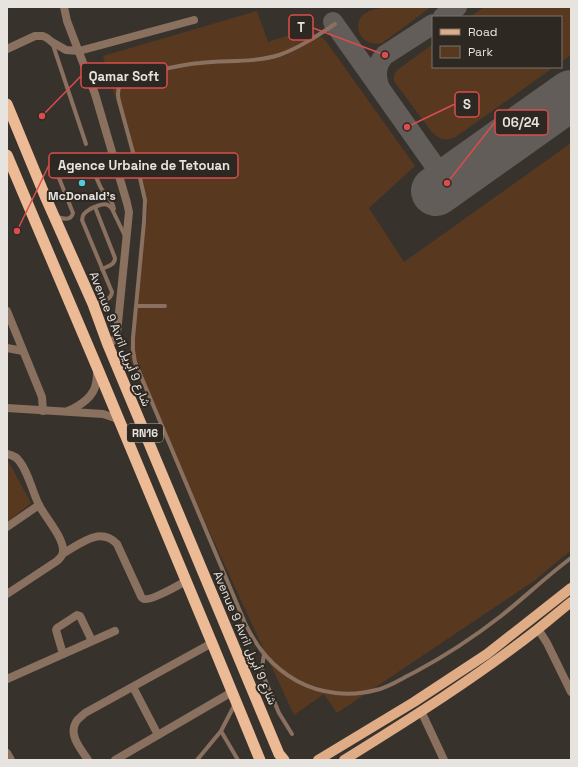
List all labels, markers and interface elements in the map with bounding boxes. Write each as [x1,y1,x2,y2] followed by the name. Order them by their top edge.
[289,15,313,40] callout: T
[432,16,562,68] legend
[297,19,305,36] text: T
[468,24,497,40] text: Road
[468,44,493,60] text: Park
[81,63,167,88] callout: Qamar Soft
[89,68,159,85] text: Qamar Soft
[455,92,479,117] callout: S
[463,96,471,113] text: S
[495,110,548,135] callout: 06/24
[502,114,540,131] text: 06/24
[49,153,238,178] callout: Agence Urbaine de Tetouan
[58,157,230,174] text: Agence Urbaine de Tetouan
[77,178,87,188] marker: McDonald's
[48,188,116,204] place label: McDonald's
[85,269,154,409] street label: Avenue 9 Avril شارع 9 أبريل
[127,424,163,442] road number: RN16
[209,569,280,708] street label: Avenue 9 Avril شارع 9 أبريل

